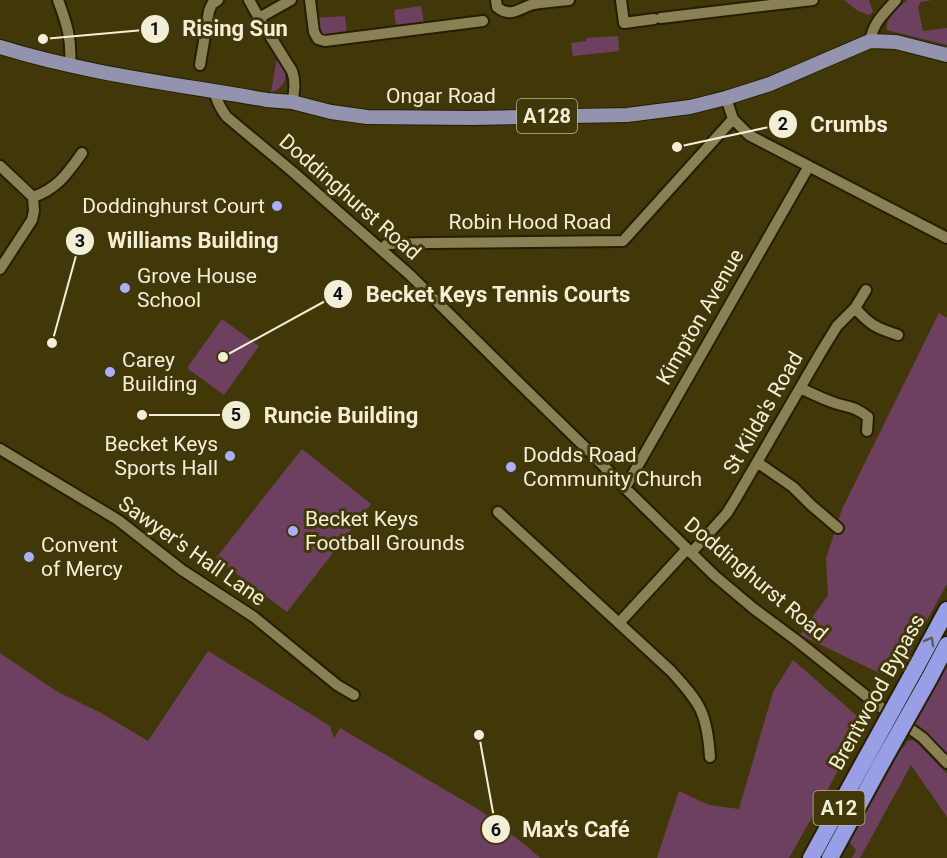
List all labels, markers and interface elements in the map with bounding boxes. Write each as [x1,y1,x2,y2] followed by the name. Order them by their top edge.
[140,9,299,49] callout: Rising Sun
[182,16,288,41] text: Rising Sun
[150,18,160,39] text: 1
[386,84,496,108] street label: Ongar Road
[517,99,577,133] road number: A128
[768,104,900,144] callout: Crumbs
[810,112,888,137] text: Crumbs
[778,113,788,134] text: 2
[274,129,426,265] street label: Doddinghurst Road
[82,194,265,218] place label: Doddinghurst Court
[270,199,284,213] marker: Doddinghurst Court
[449,210,611,234] street label: Robin Hood Road
[65,221,291,261] callout: Williams Building
[107,228,279,253] text: Williams Building
[75,230,85,251] text: 3
[651,245,749,389] street label: Kimpton Avenue
[137,264,257,312] place label: Grove House School
[323,274,642,314] callout: Becket Keys Tennis Courts
[118,281,132,295] marker: Grove House School
[366,282,630,307] text: Becket Keys Tennis Courts
[333,283,343,304] text: 4
[718,347,808,479] street label: St Kilda's Road
[122,348,197,396] place label: Carey Building
[103,365,117,379] marker: Carey Building
[221,395,430,435] callout: Runcie Building
[264,403,418,428] text: Runcie Building
[231,404,241,425] text: 5
[104,432,218,480] place label: Becket Keys Sports Hall
[523,443,702,491] place label: Dodds Road Community Church
[223,449,237,463] marker: Becket Keys Sports Hall
[504,460,518,474] marker: Dodds Road Community Church
[114,491,270,611] street label: Sawyer's Hall Lane
[305,507,465,555] place label: Becket Keys Football Grounds
[680,512,832,646] street label: Doddinghurst Road
[286,524,300,538] marker: Becket Keys Football Grounds
[41,533,123,581] place label: Convent of Mercy
[22,550,36,564] marker: Convent of Mercy
[824,610,930,774] street label: Brentwood Bypass
[923,636,934,647] one-way arrow
[814,791,864,825] road number: A12
[481,809,642,849] callout: Max's Café
[522,817,630,842] text: Max's Café
[491,819,501,840] text: 6

